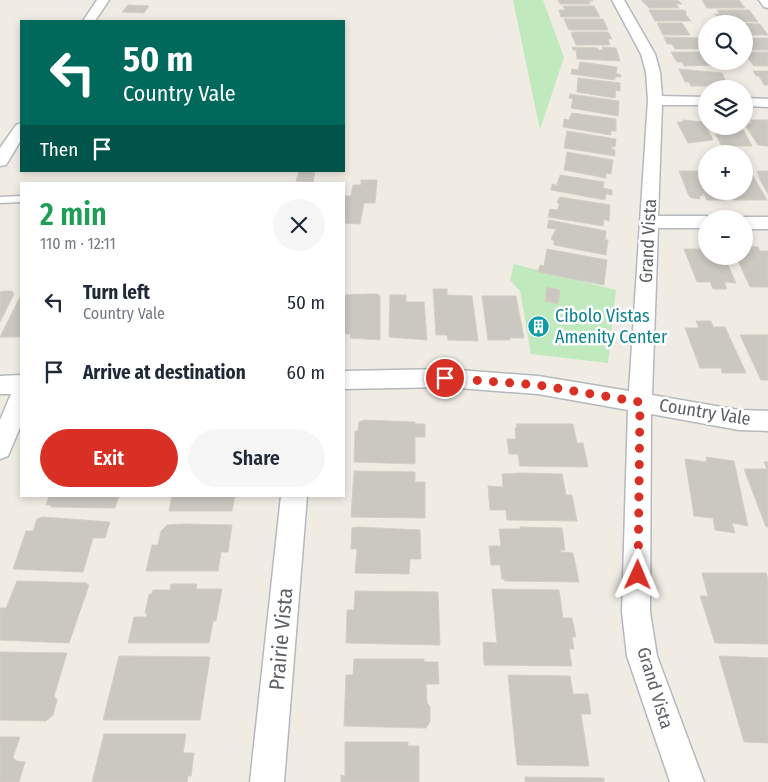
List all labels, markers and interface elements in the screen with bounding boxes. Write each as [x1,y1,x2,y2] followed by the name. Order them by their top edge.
[698,15,753,265] map controls
[698,15,753,70] button: search
[123,38,193,80] text: 50 m
[40,40,105,105] icon: left
[123,80,236,107] text: Country Vale
[698,80,753,135] button: layers
[88,135,116,163] icon: arrive
[40,138,78,161] text: Then
[698,145,753,200] button: +
[40,197,107,233] text: 2 min
[635,198,661,284] street label: Grand Vista
[273,199,325,251] button: close
[698,210,753,265] button: −
[40,234,116,253] text: 110 m · 12:11
[83,281,150,304] text: Turn left
[40,288,68,316] icon: left
[287,291,325,314] text: 50 m
[83,304,165,323] text: Country Vale
[555,305,668,348] place label: Cibolo Vistas Amenity Center
[527,314,551,338] building icon: Cibolo Vistas Amenity Center
[424,357,466,399] pin
[40,358,68,386] icon: arrive
[83,361,246,384] text: Arrive at destination
[287,361,325,384] text: 60 m
[431,364,459,392] icon: arrive
[658,394,752,430] street label: Country Vale
[40,429,178,487] button: Exit
[188,429,325,487] button: Share
[611,548,663,600] position arrow
[264,587,298,691] street label: Prairie Vista
[632,645,678,732] street label: Grand Vista

